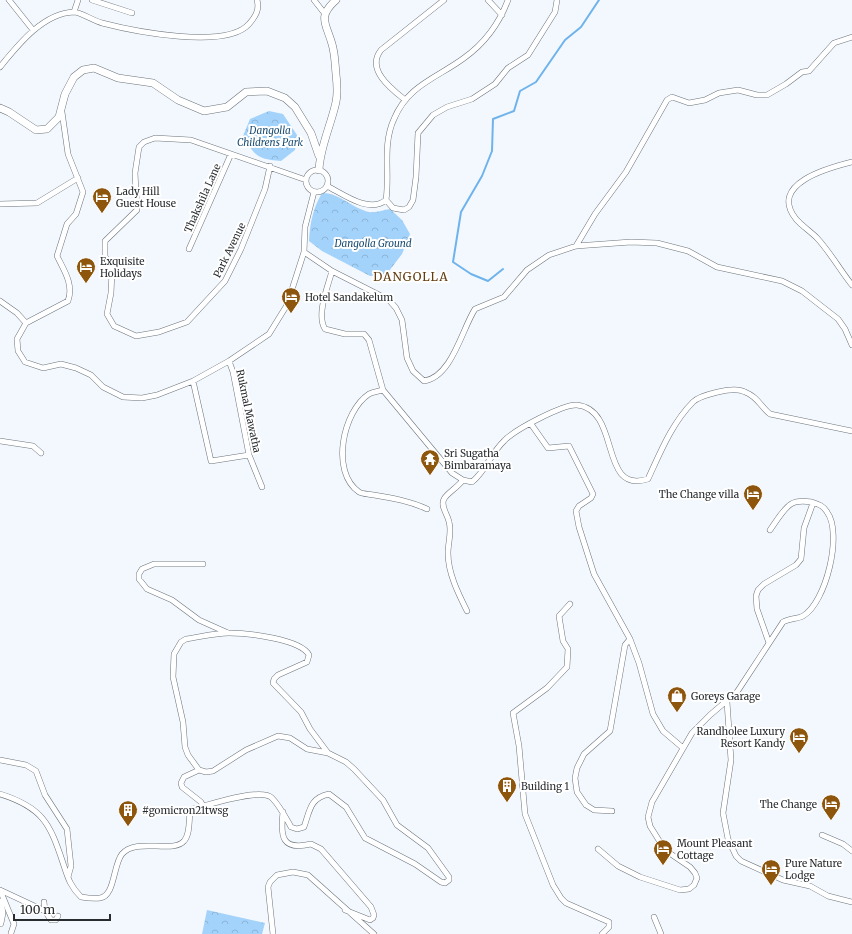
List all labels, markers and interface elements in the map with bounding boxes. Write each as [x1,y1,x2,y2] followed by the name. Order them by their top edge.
[237,124,304,149] park label: Dangolla Childrens Park
[181,162,224,235] street label: Thakshila Lane
[116,185,176,210] place label: Lady Hill Guest House
[91,186,113,214] hotel icon: Lady Hill Guest House
[211,221,248,280] street label: Park Avenue
[333,237,412,250] park label: Dangolla Ground
[100,255,144,280] place label: Exquisite Holidays
[75,256,97,284] hotel icon: Exquisite Holidays
[373,269,449,284] district label: DANGOLLA
[280,286,302,314] hotel icon: Hotel Sandakelum
[305,291,393,304] place label: Hotel Sandakelum
[233,368,264,455] street label: Rukmal Mawatha
[444,447,512,472] place label: Sri Sugatha Bimbaramaya
[419,448,441,476] temple icon: Sri Sugatha Bimbaramaya
[742,483,764,511] hotel icon: The Change villa
[659,488,740,501] place label: The Change villa
[666,685,688,713] shop icon: Goreys Garage
[691,690,760,703] place label: Goreys Garage
[697,725,785,750] place label: Randholee Luxury Resort Kandy
[788,726,810,754] hotel icon: Randholee Luxury Resort Kandy
[496,775,518,803] building icon: Building 1
[521,780,569,793] place label: Building 1
[820,793,842,821] hotel icon: The Change
[760,798,817,811] place label: The Change
[117,799,139,827] building icon: #gomicron21twsg
[142,804,228,817] place label: #gomicron21twsg
[677,837,753,862] place label: Mount Pleasant Cottage
[652,838,674,866] hotel icon: Mount Pleasant Cottage
[785,857,842,882] place label: Pure Nature Lodge
[760,858,782,886] hotel icon: Pure Nature Lodge
[14,896,110,922] scale bar
[20,902,55,917] text: 100 m

